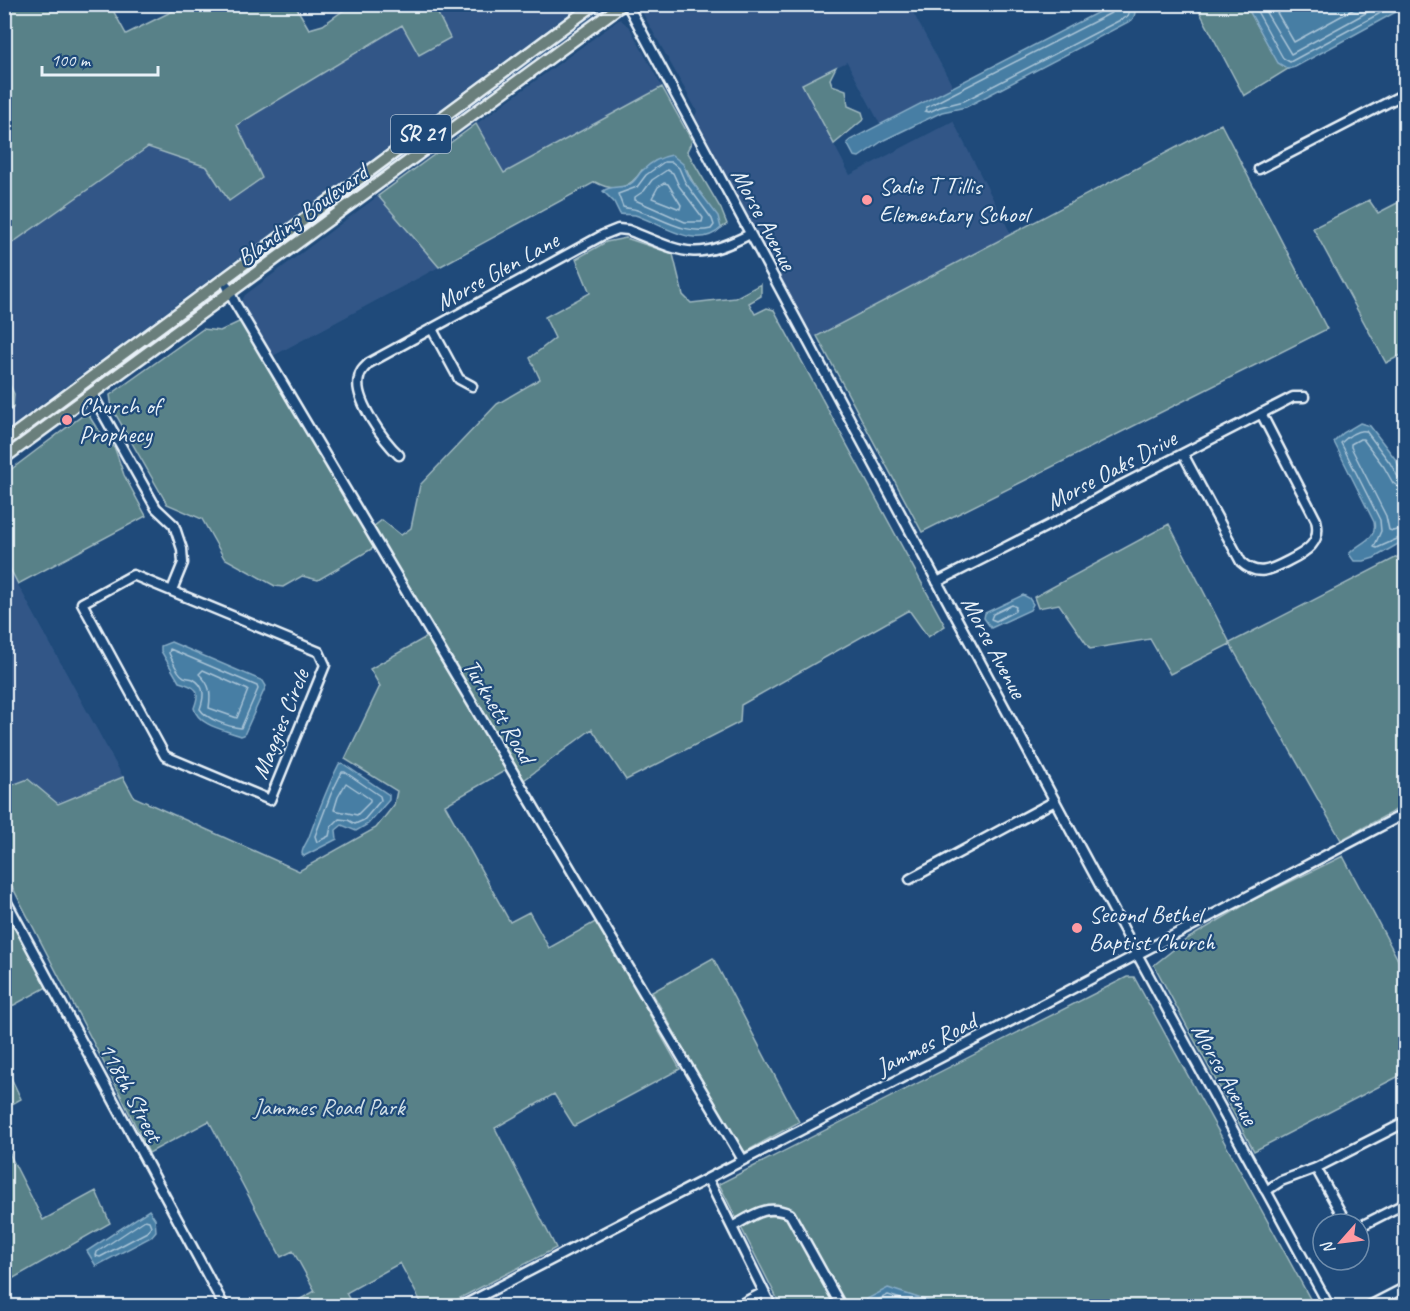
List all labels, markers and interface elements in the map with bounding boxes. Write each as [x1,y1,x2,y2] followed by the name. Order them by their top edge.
[42,39,158,77] scale bar
[51,49,92,71] text: 100 m
[391,115,451,153] road number: SR 21
[231,155,376,273] street label: Blanding Boulevard
[725,163,804,277] street label: Morse Avenue
[879,171,1033,229] place label: Sadie T Tillis Elementary School
[860,193,874,207] marker: Sadie T Tillis Elementary School
[430,224,566,317] street label: Morse Glen Lane
[79,391,165,449] place label: Church of Prophecy
[60,413,74,427] marker: Church of Prophecy
[1041,422,1183,517] street label: Morse Oaks Drive
[955,591,1034,705] street label: Morse Avenue
[456,653,544,772] street label: Turknett Road
[244,663,316,783] street label: Maggies Circle
[1089,899,1216,957] place label: Second Bethel Baptist Church
[1070,921,1084,935] marker: Second Bethel Baptist Church
[870,1004,984,1082] street label: Jammes Road
[1185,1018,1266,1132] street label: Morse Avenue
[92,1037,171,1149] street label: 118th Street
[252,1092,407,1122] park label: Jammes Road Park
[1311,1212,1371,1272] north arrow
[1316,1237,1340,1258] text: N

